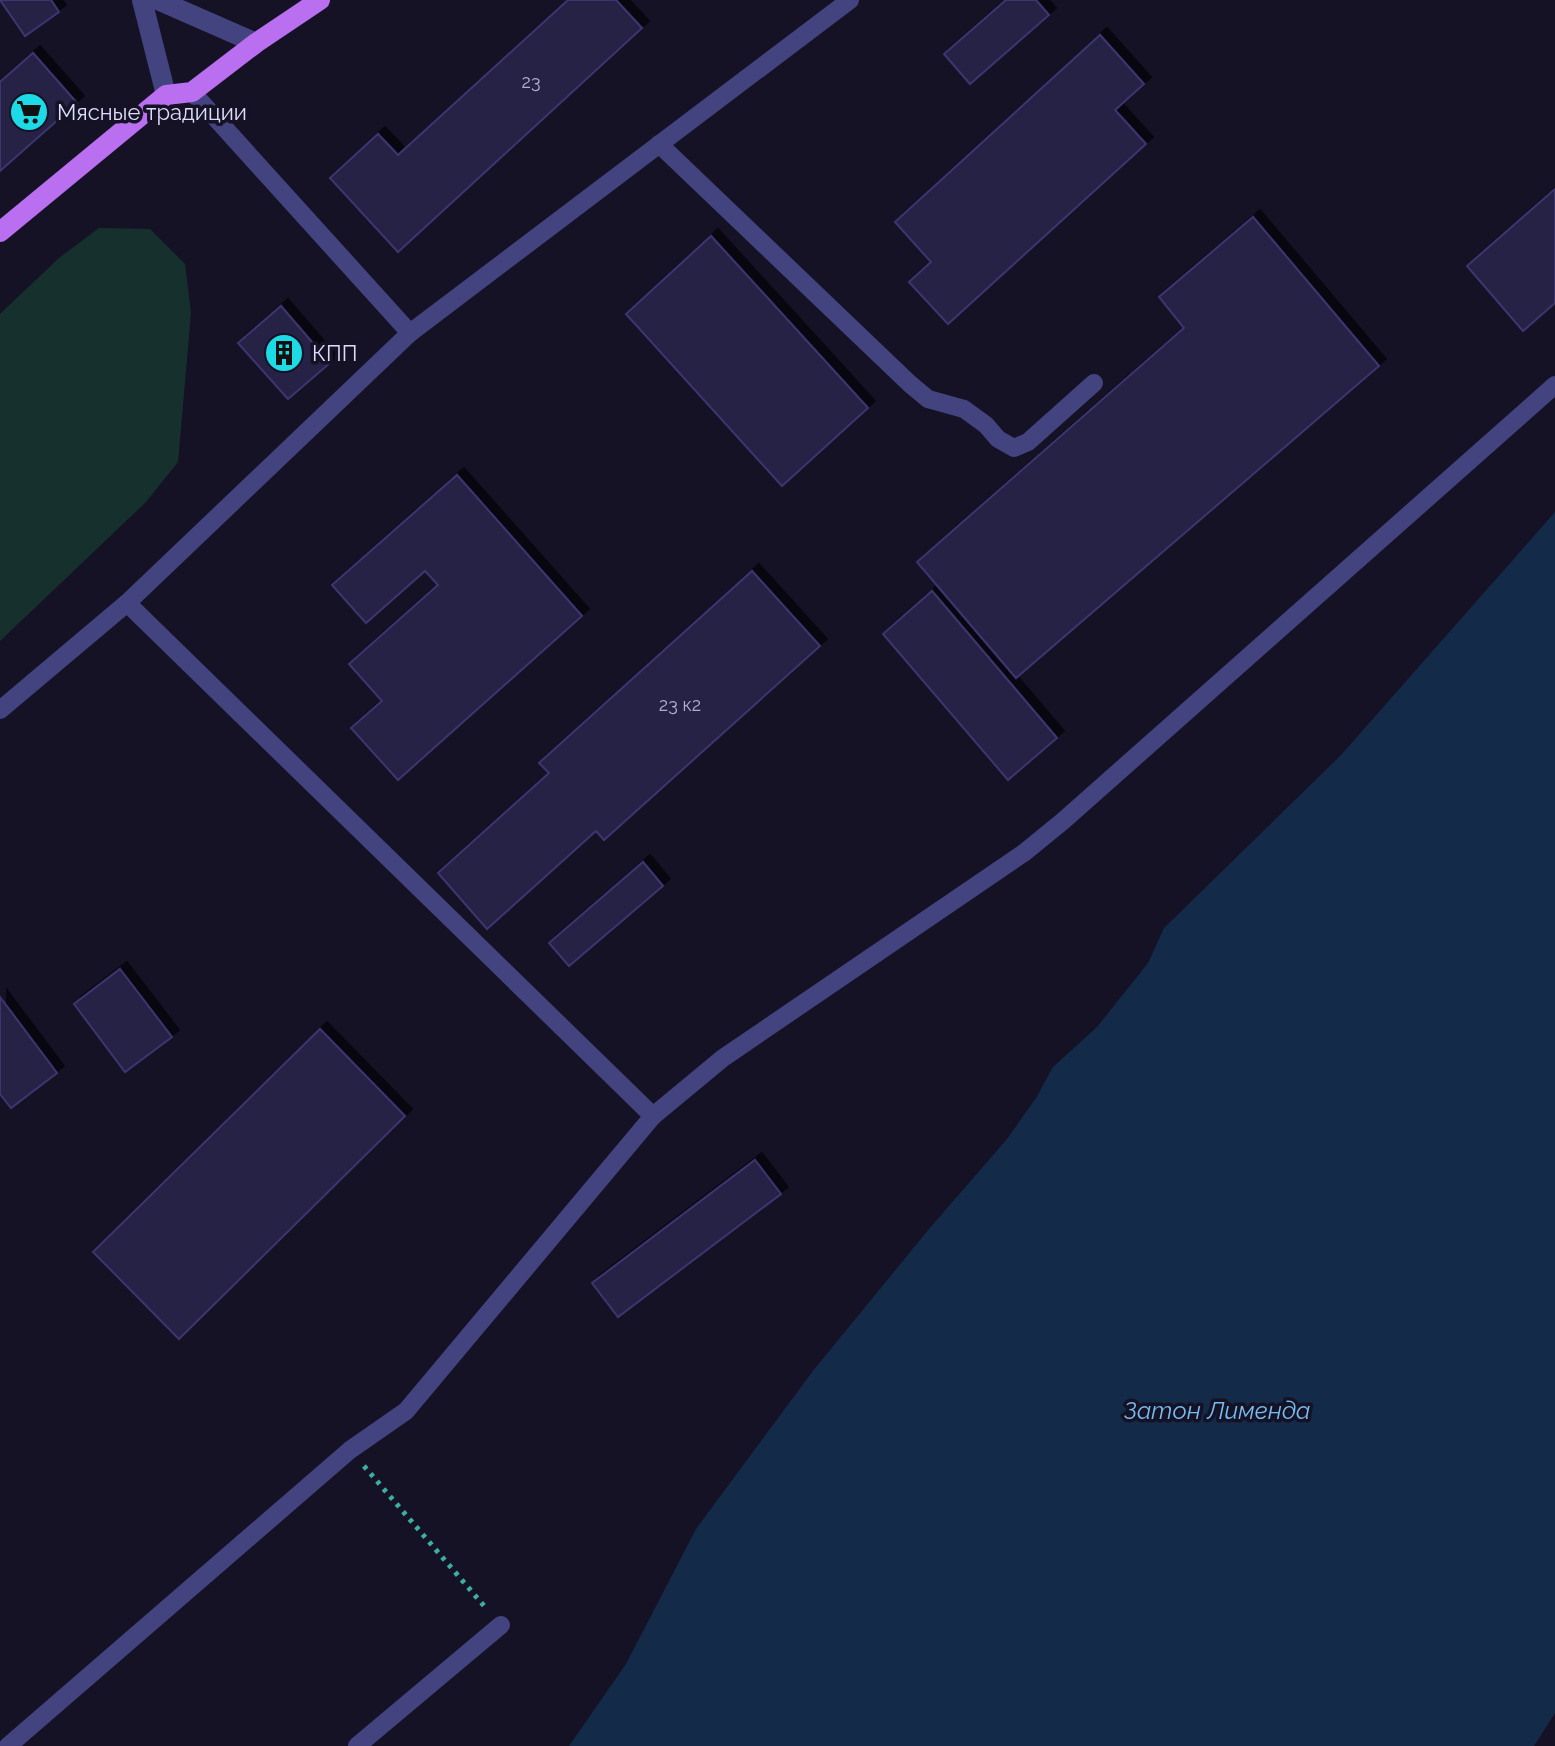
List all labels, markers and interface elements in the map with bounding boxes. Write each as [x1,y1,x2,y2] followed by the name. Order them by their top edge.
[522,71,541,92] house number: 23
[8,91,50,133] supermarket icon: Мясные традиции
[57,99,247,125] place label: Мясные традиции
[263,332,305,374] building icon: КПП
[312,340,357,366] place label: КПП
[659,694,701,715] house number: 23 к2
[1124,1396,1310,1425] water label: Затон Лименда

